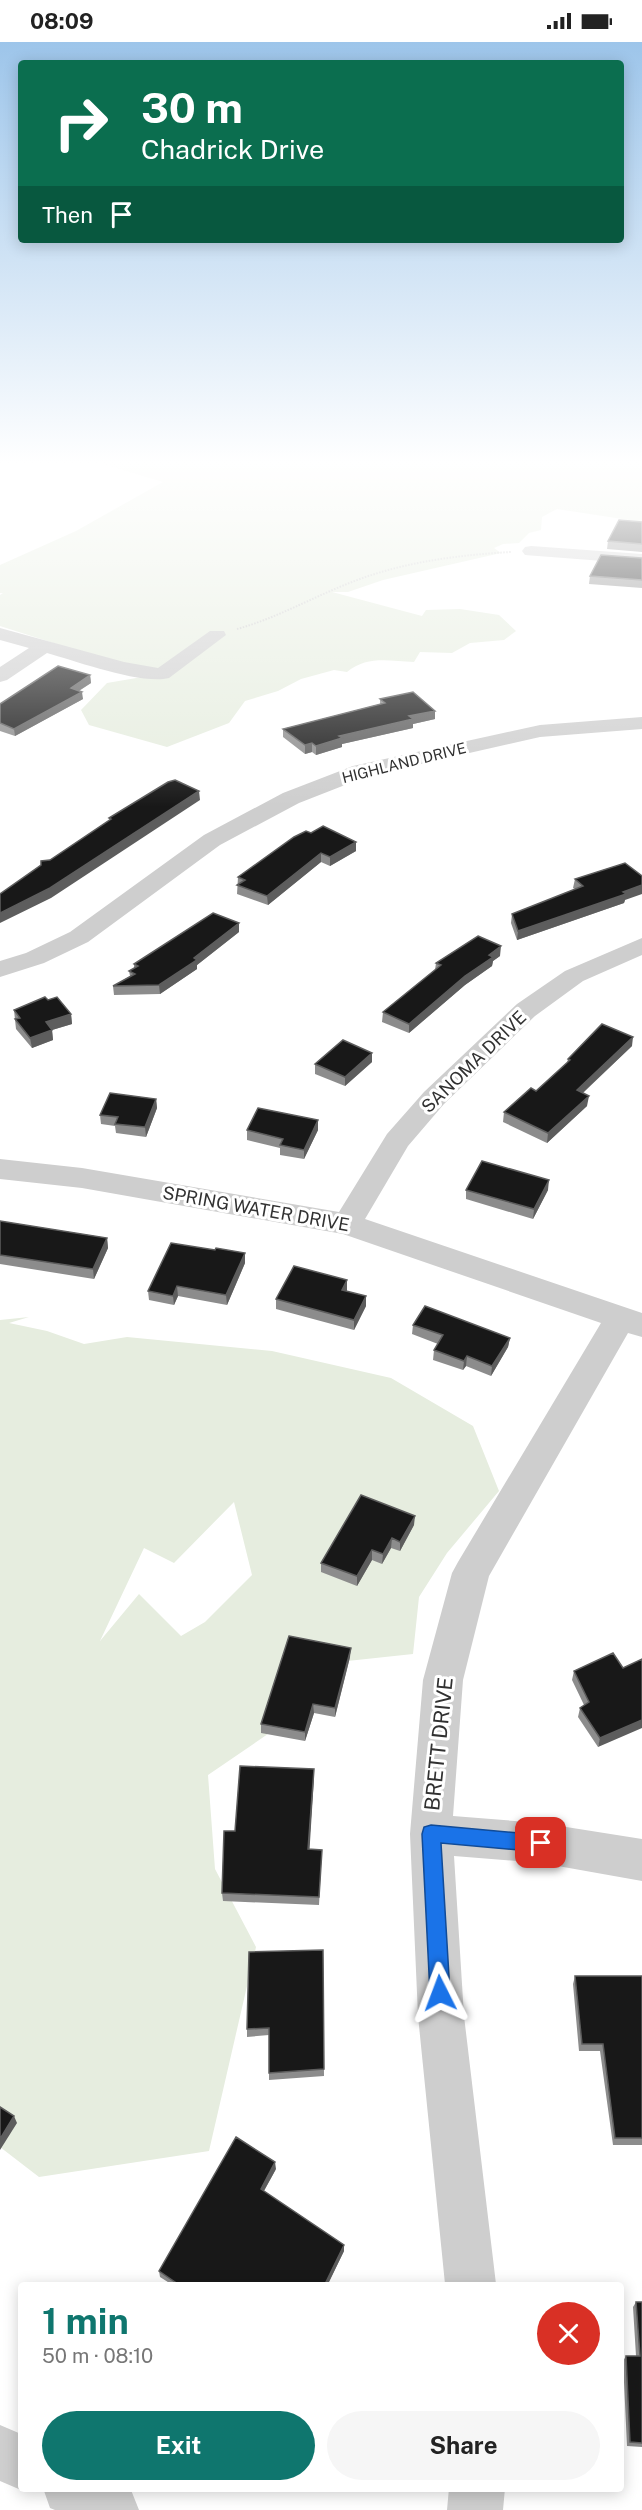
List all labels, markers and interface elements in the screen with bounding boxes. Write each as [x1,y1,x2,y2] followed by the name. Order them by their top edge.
[30,8,93,34] text: 08:09
[141,83,243,132] text: 30 m
[42,84,120,162] icon: right
[141,133,324,165] text: Chadrick Drive
[105,198,138,231] icon: arrive
[42,202,93,228] text: Then
[340,739,468,786] street label: HIGHLAND DRIVE
[417,1006,530,1117] street label: SANOMA DRIVE
[161,1182,351,1235] street label: SPRING WATER DRIVE
[419,1676,458,1812] street label: BRETT DRIVE
[515,1817,566,1868] pin
[524,1826,557,1859] icon: arrive
[408,1961,472,2025] position arrow
[42,2300,129,2342] text: 1 min
[537,2302,600,2365] button: close
[42,2344,153,2368] text: 50 m · 08:10
[42,2411,315,2480] button: Exit
[327,2411,600,2480] button: Share

